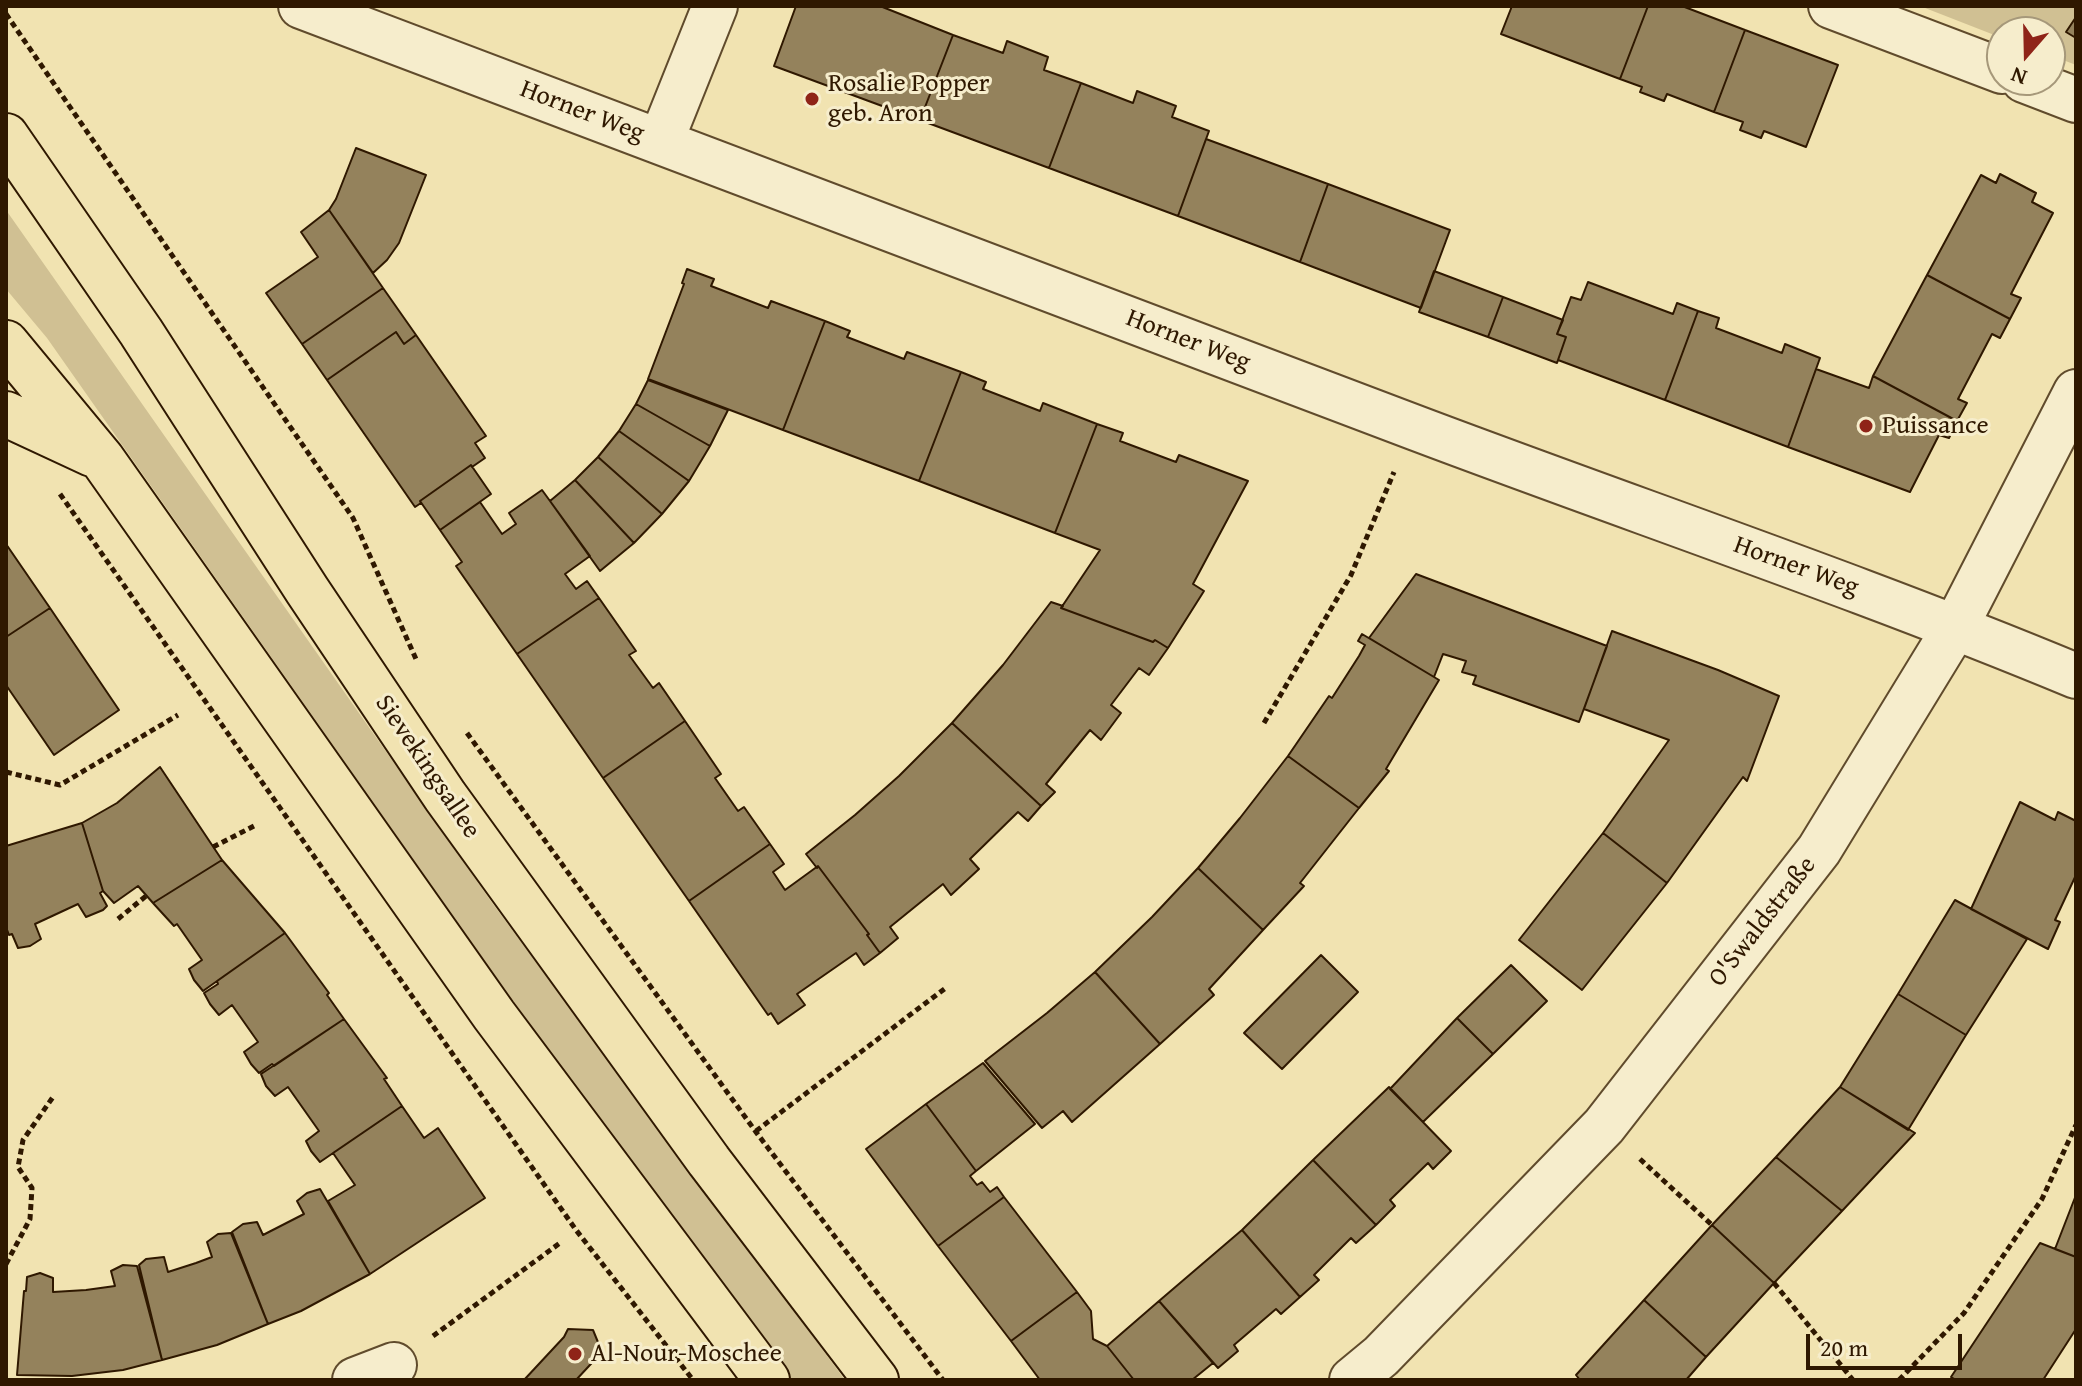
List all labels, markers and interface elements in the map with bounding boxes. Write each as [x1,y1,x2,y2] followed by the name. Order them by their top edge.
[1986,16,2066,96] north arrow
[2006,59,2031,94] text: N
[828,68,990,130] place label: Rosalie Popper geb. Aron
[515,74,649,150] street label: Horner Weg
[803,90,821,108] marker: Rosalie Popper geb. Aron
[1121,303,1255,379] street label: Horner Weg
[1882,410,1989,442] place label: Puissance
[1857,417,1875,435] marker: Puissance
[1729,530,1863,604] street label: Horner Weg
[368,689,486,845] street label: Sievekingsallee
[1703,851,1823,993] street label: O'Swaldstraße
[1810,1318,1966,1368] scale bar
[1820,1330,1868,1365] text: 20 m
[591,1338,782,1370] place label: Al-Nour-Moschee
[566,1345,584,1363] marker: Al-Nour-Moschee

